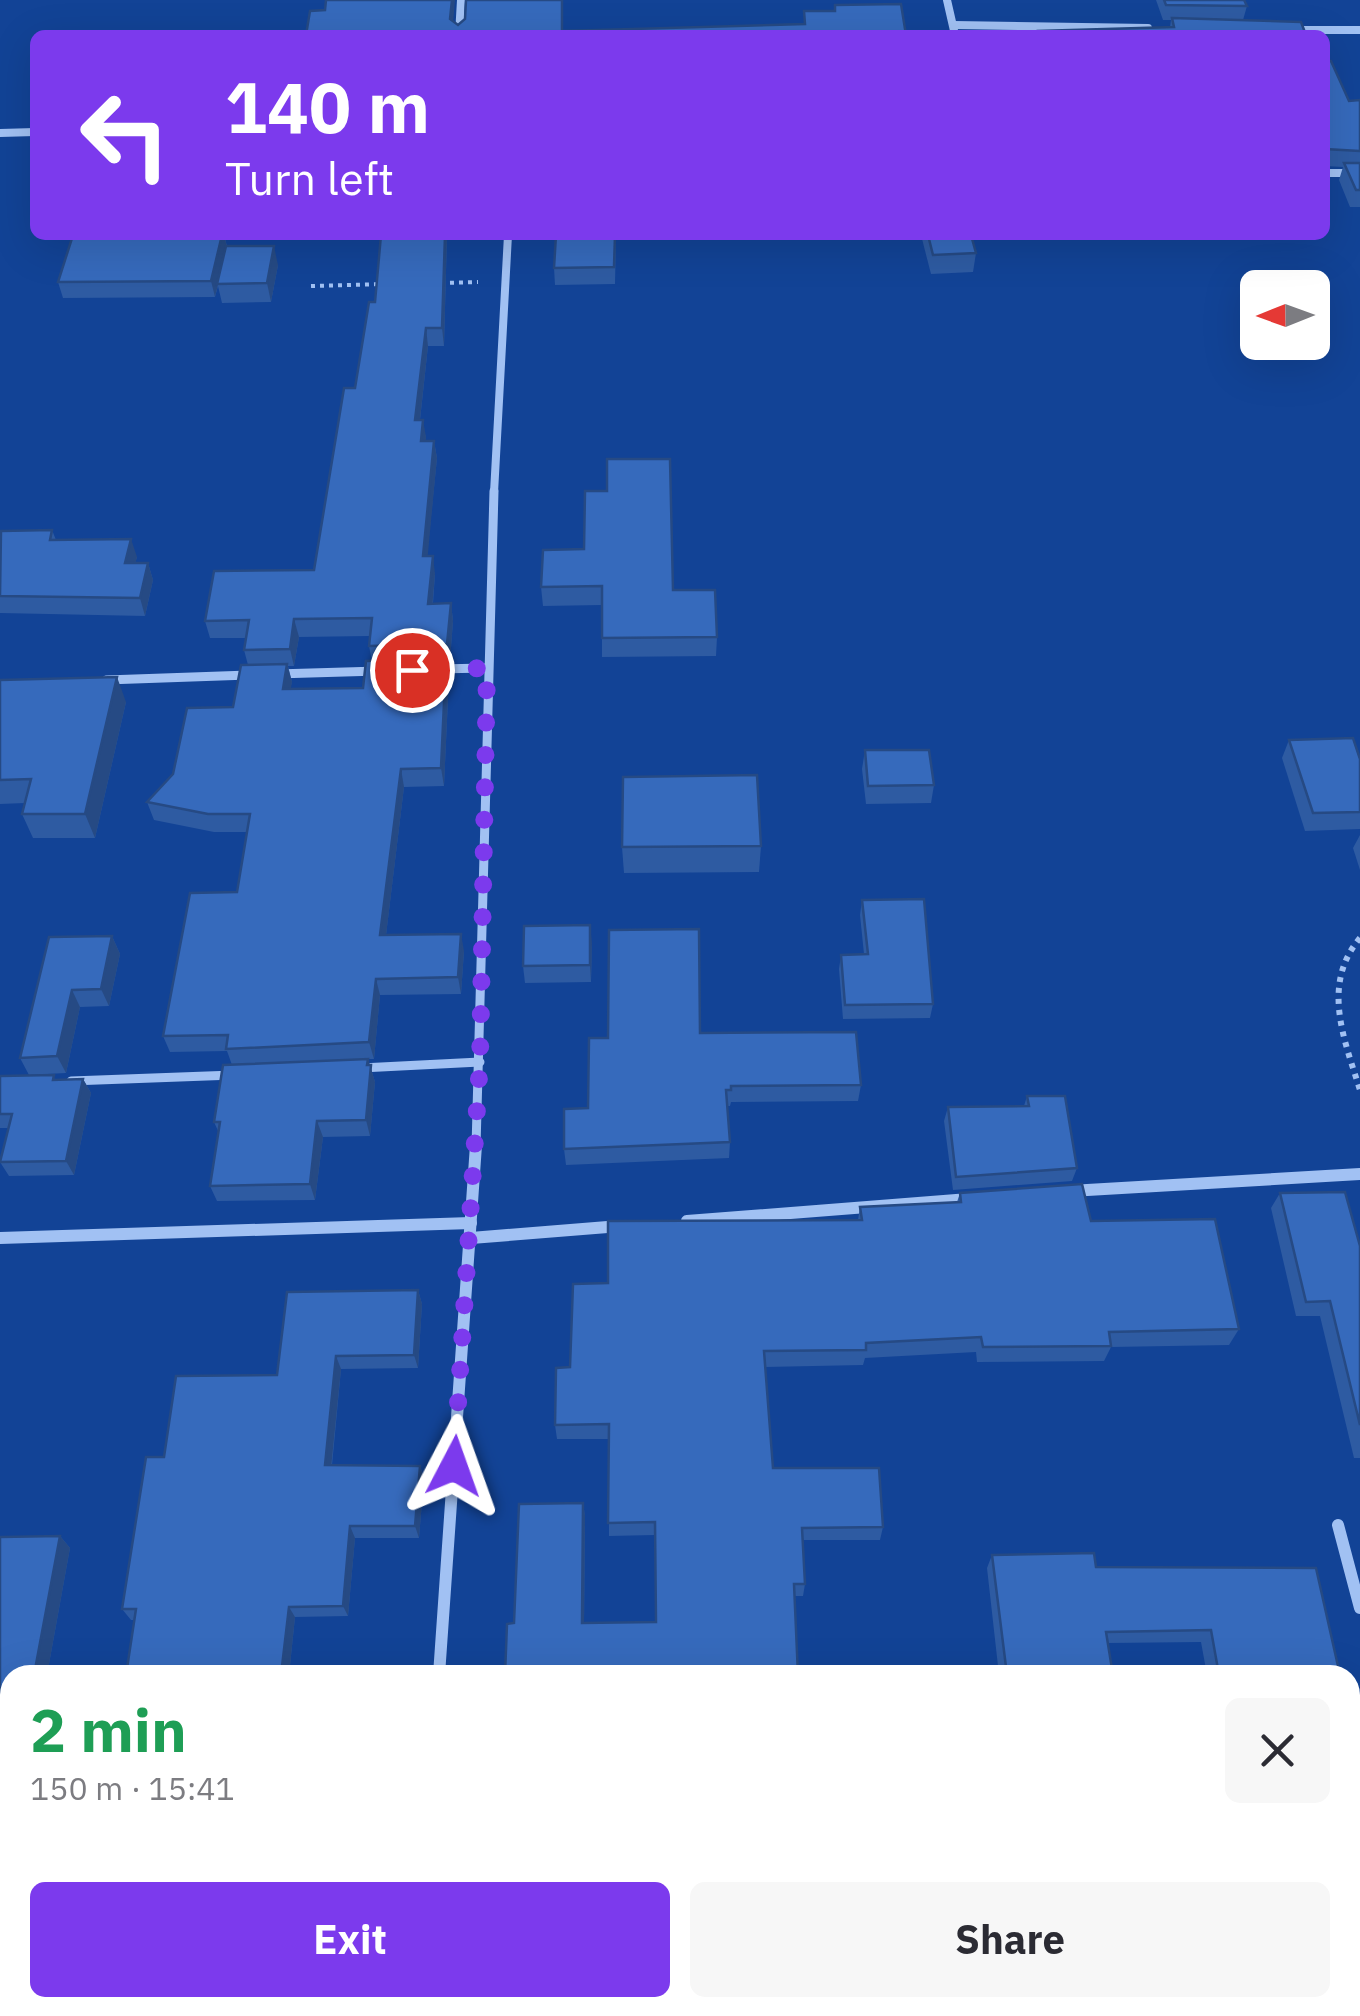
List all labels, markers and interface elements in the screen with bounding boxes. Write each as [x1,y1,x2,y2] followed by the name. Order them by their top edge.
[225,61,430,152] text: 140 m
[60,70,190,200] icon: left
[225,149,394,207] text: Turn left
[1240,270,1330,360] north arrow
[1240,270,1330,360] map controls
[370,628,455,713] pin
[385,643,440,698] icon: arrive
[402,1414,506,1518] position arrow
[30,1690,187,1769] text: 2 min
[1225,1698,1330,1803] button: close
[30,1767,235,1809] text: 150 m · 15:41
[30,1882,670,1997] button: Exit
[690,1882,1330,1997] button: Share

